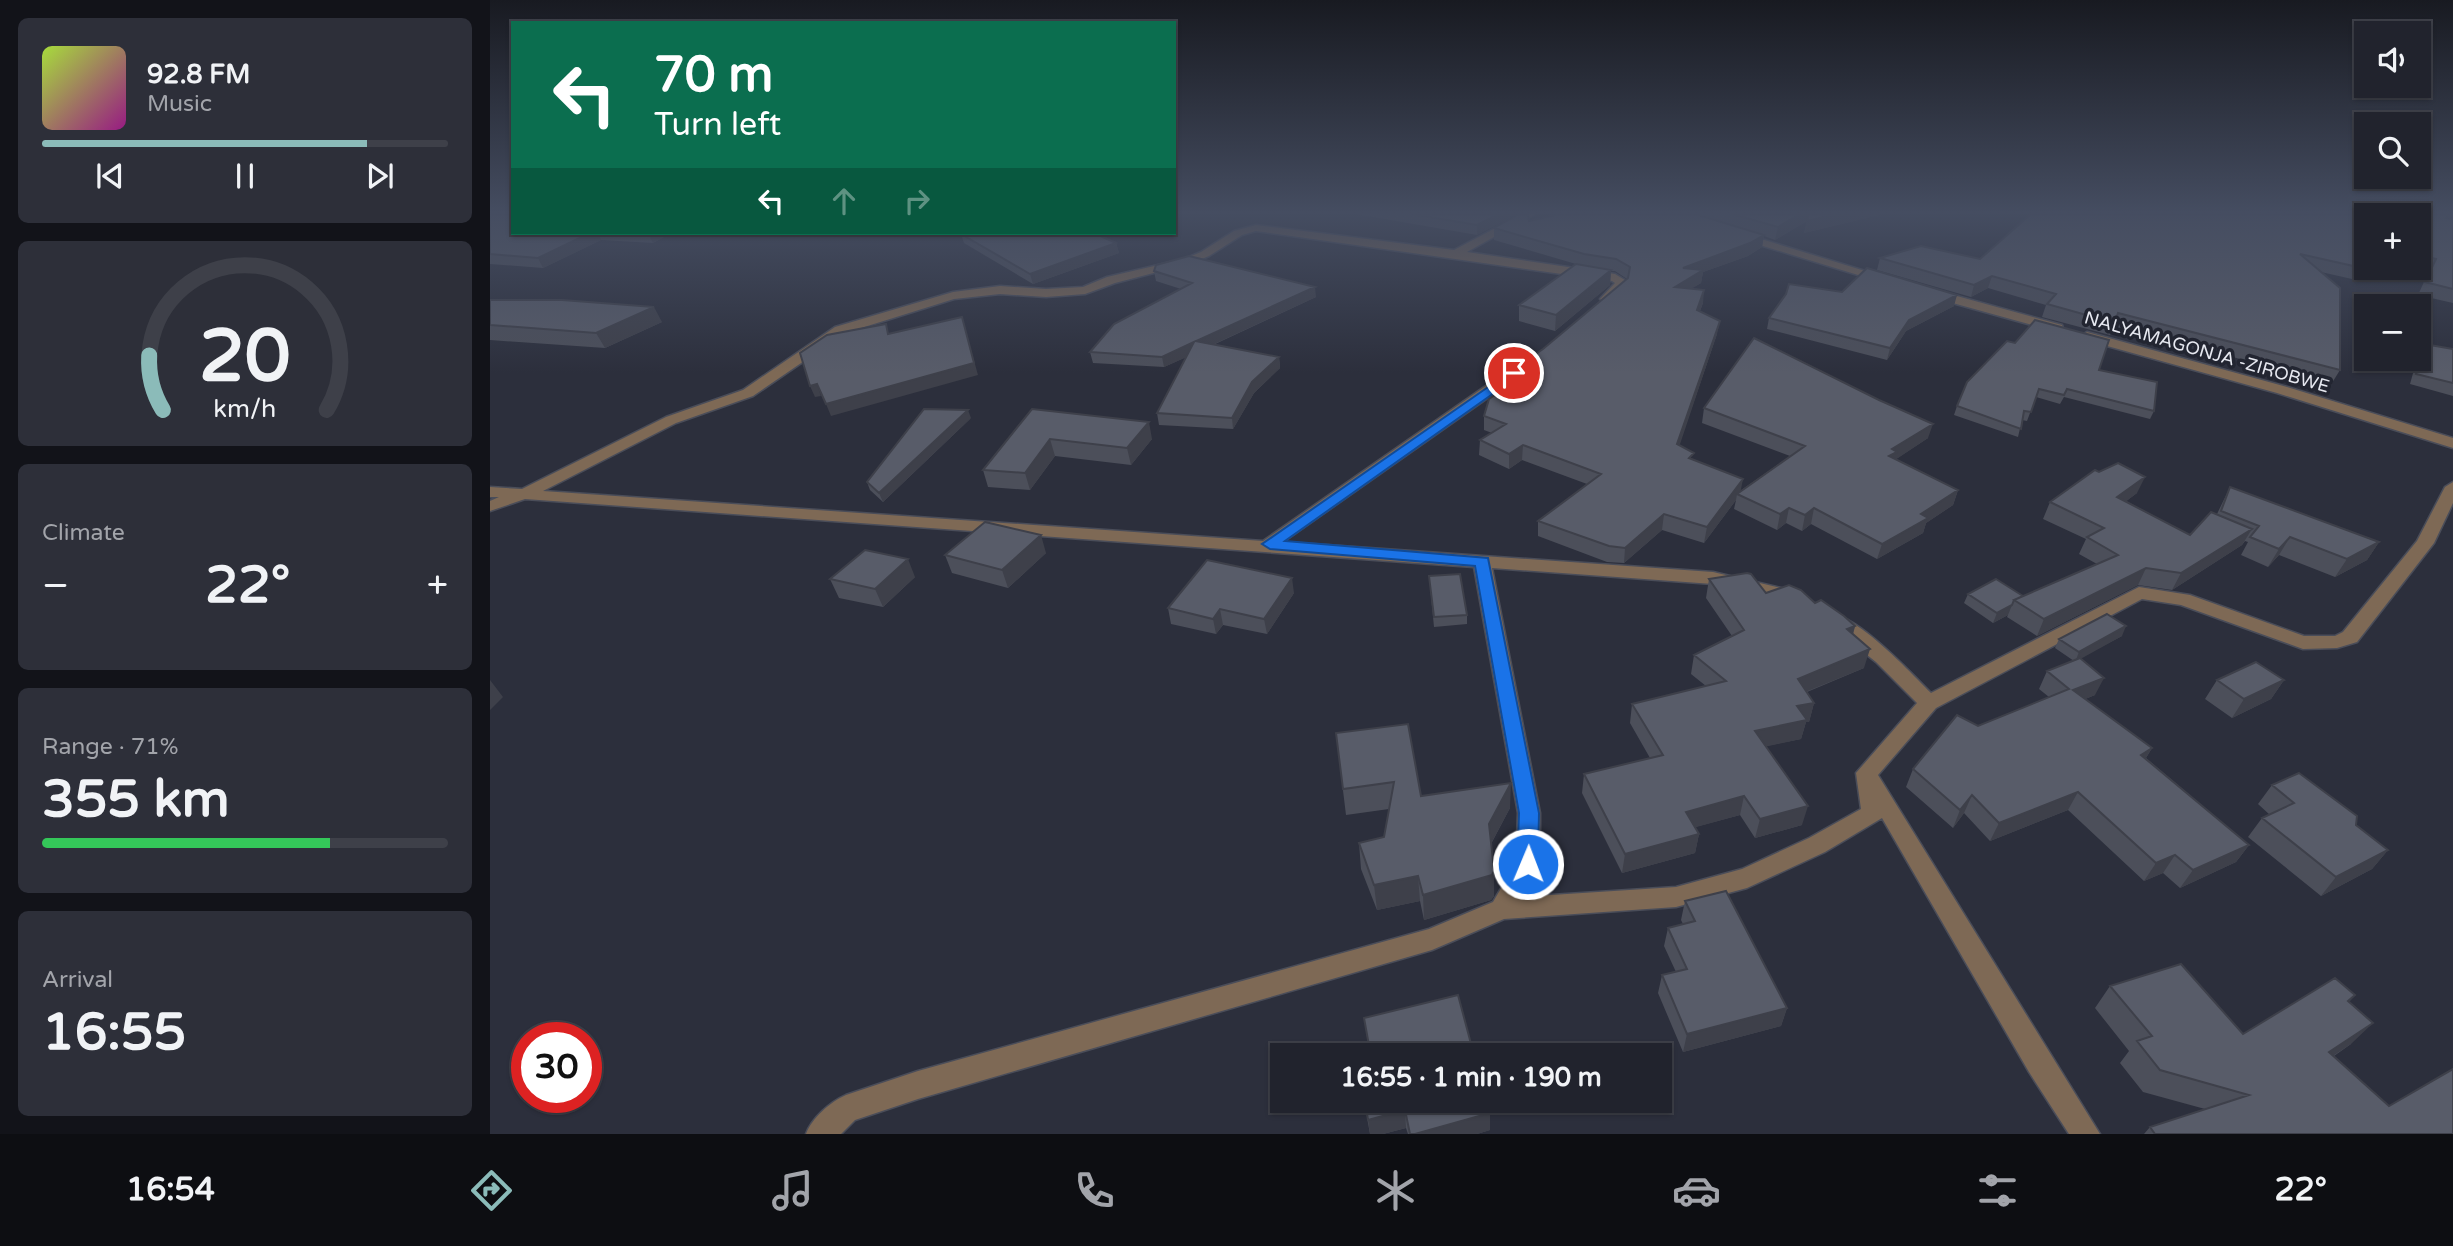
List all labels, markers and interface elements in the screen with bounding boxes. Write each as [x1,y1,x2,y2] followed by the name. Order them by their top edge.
[2354,21,2431,371] map controls
[2354,21,2431,98] button: sound
[654,46,773,105] text: 70 m
[539,49,630,140] icon: left
[147,59,250,90] text: 92.8 FM
[147,90,212,118] text: Music
[654,106,781,144] text: Turn left
[2354,112,2431,189] button: search
[91,157,129,195] icon: previous
[226,157,264,195] icon: pause
[361,157,399,195] icon: next
[752,182,790,220] icon: left
[825,182,863,220] icon: ahead
[898,182,936,220] icon: right
[2354,203,2431,280] button: +
[2354,294,2431,371] button: −
[2082,306,2332,398] street label: NALYAMAGONJA -ZIROBWE
[199,313,291,401] text: 20
[1484,343,1544,403] pin
[1495,354,1533,392] icon: arrive
[214,394,276,424] text: km/h
[42,519,125,547] text: Climate
[205,554,290,617] text: 22°
[42,563,69,609] text: −
[427,563,448,609] text: +
[42,733,178,761] text: Range · 71%
[42,768,230,831] text: 355 km
[1491,827,1565,901] position arrow
[42,966,113,994] text: Arrival
[42,1001,186,1064] text: 16:55
[511,1022,602,1113] speed limit sign: 30
[1340,1062,1602,1093] text: 16:55 · 1 min · 190 m
[467,1166,516,1215] icon: directions
[768,1166,817,1215] icon: music
[1070,1166,1119,1215] icon: phone
[1371,1166,1420,1215] icon: climate
[1672,1166,1721,1215] icon: car
[1973,1166,2022,1215] icon: filters
[126,1171,215,1209] text: 16:54
[2274,1171,2327,1209] text: 22°

